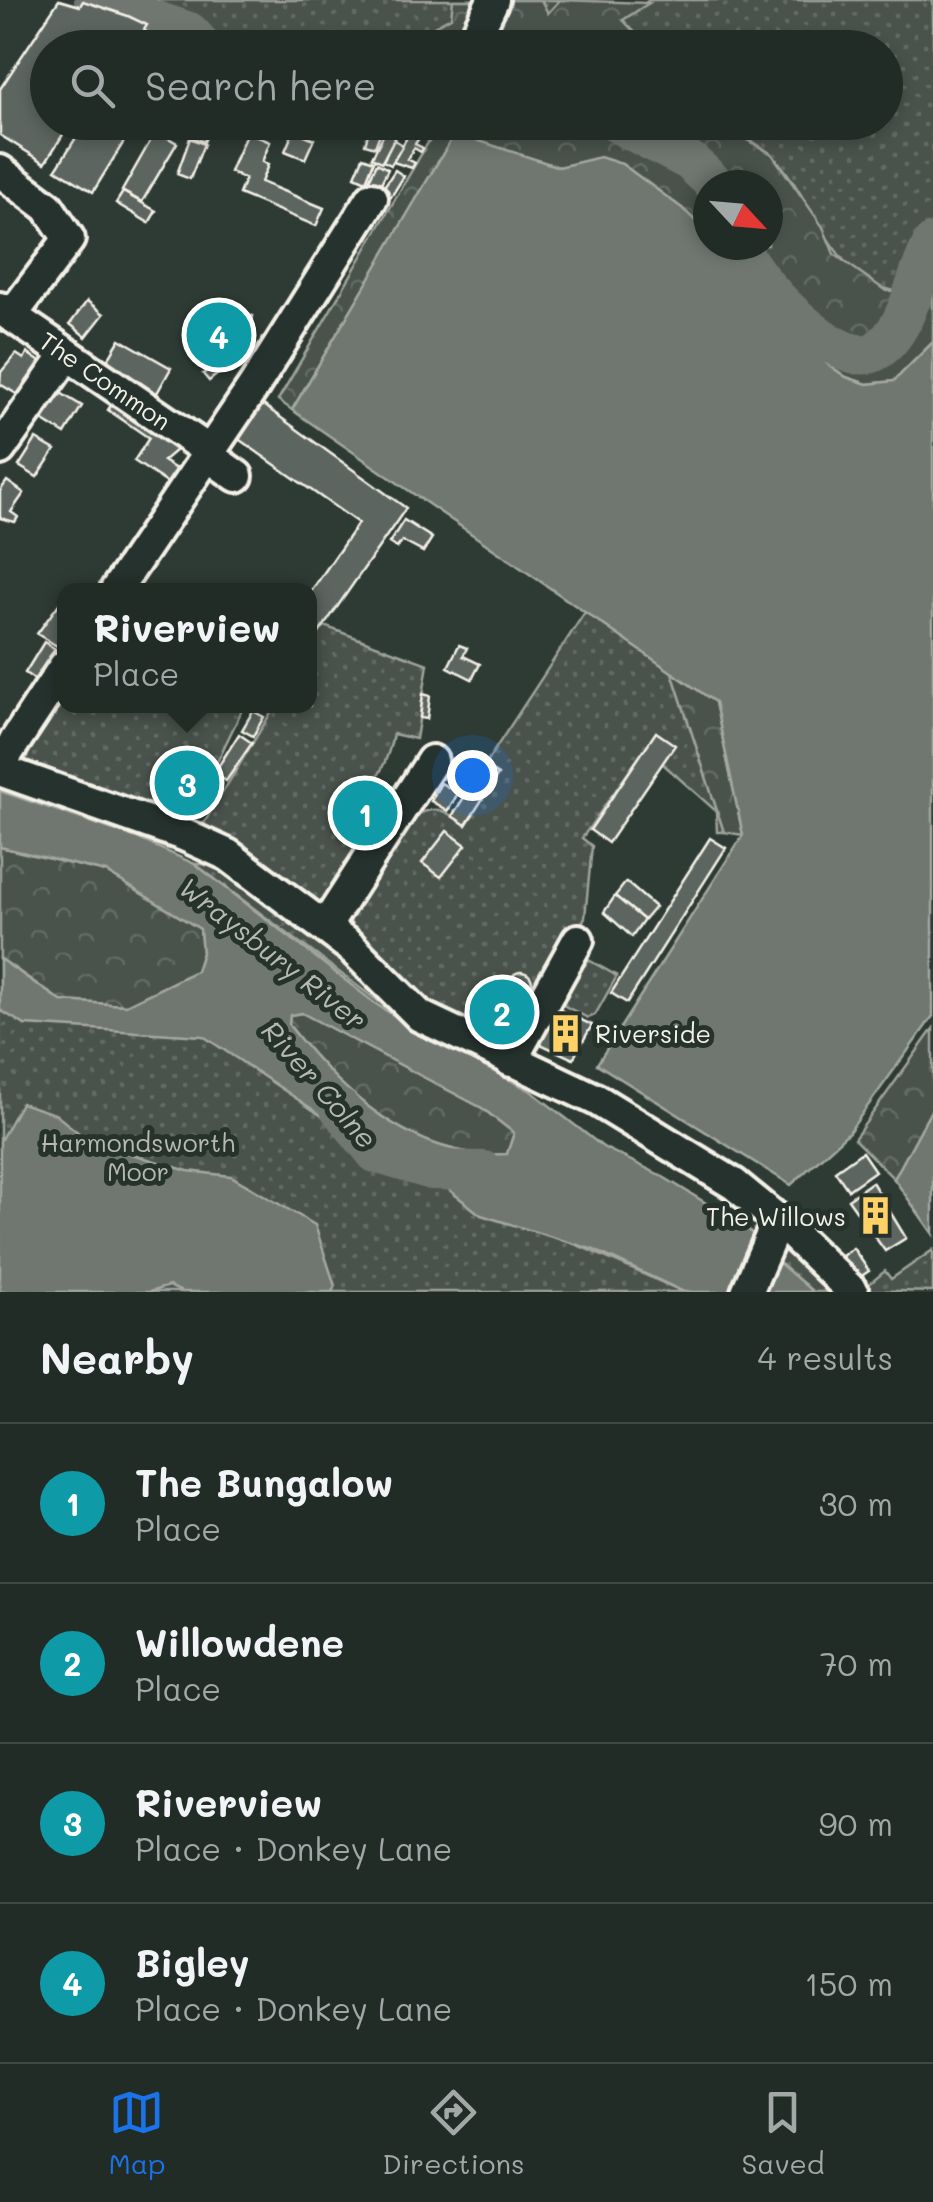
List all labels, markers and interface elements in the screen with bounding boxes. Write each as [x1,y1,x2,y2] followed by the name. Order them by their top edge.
[30,30,903,140] search box
[65,58,120,113] icon: search
[145,60,376,110] text: Search here
[693,170,783,260] north arrow
[186,298,252,372] pin: 4
[34,324,178,437] street label: The Common
[57,583,317,713] popup
[93,602,281,652] text: Riverview
[93,652,179,694] text: Place
[154,746,220,820] pin: 3
[447,750,498,801] your location
[332,776,398,850] pin: 1
[172,869,374,1037] water label: Wraysbury River
[470,974,534,1050] pin: 2
[544,1012,586,1054] building icon: Riverside
[255,1013,385,1155] water label: River Colne
[595,1017,711,1049] place label: Riverside
[41,1126,235,1187] park label: Harmondsworth Moor
[855,1195,897,1237] building icon: The Willows
[706,1200,846,1232] place label: The Willows
[40,1330,194,1385] text: Nearby
[757,1336,893,1378] text: 4 results
[135,1457,394,1507] text: The Bungalow
[65,1482,80,1524] text: 1
[819,1482,893,1524] text: 30 m
[135,1507,221,1549] text: Place
[135,1617,344,1667] text: Willowdene
[64,1642,81,1684] text: 2
[820,1642,893,1684] text: 70 m
[135,1667,221,1709] text: Place
[135,1777,323,1827] text: Riverview
[63,1802,82,1844] text: 3
[819,1802,893,1844] text: 90 m
[135,1827,452,1869] text: Place · Donkey Lane
[135,1937,250,1987] text: Bigley
[62,1962,83,2004] text: 4
[805,1962,893,2004] text: 150 m
[135,1987,452,2029] text: Place · Donkey Lane
[108,2085,165,2181] tab: Map
[382,2085,525,2181] tab: Directions
[741,2085,825,2181] tab: Saved

